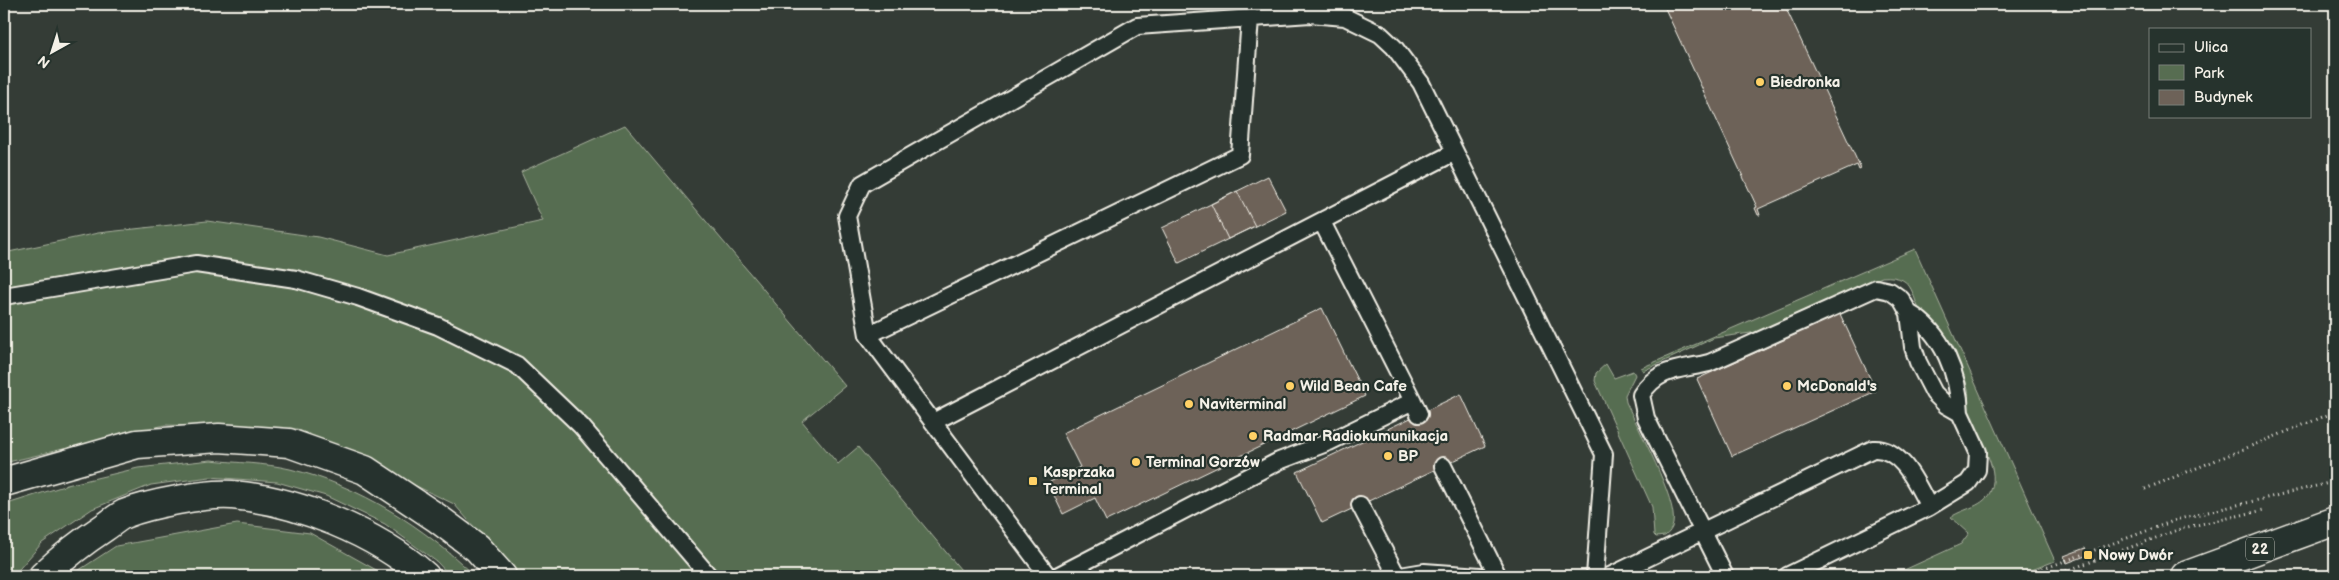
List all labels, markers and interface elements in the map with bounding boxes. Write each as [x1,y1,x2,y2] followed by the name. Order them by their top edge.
[28,28,78,78] north arrow
[2149,28,2312,118] legend
[2194,38,2228,57] text: Ulica
[35,52,54,72] text: N
[2194,64,2225,83] text: Park
[1770,73,1840,92] place label: Biedronka
[1754,76,1766,88] marker: Biedronka
[2194,88,2253,107] text: Budynek
[1300,377,1407,396] place label: Wild Bean Cafe
[1797,377,1877,396] place label: McDonald's
[1284,380,1296,392] marker: Wild Bean Cafe
[1781,380,1793,392] marker: McDonald's
[1199,395,1286,414] place label: Naviterminal
[1183,398,1195,410] marker: Naviterminal
[1263,427,1448,446] place label: Radmar Radiokumunikacja
[1247,430,1259,442] marker: Radmar Radiokumunikacja
[1398,447,1419,466] place label: BP
[1382,450,1394,462] marker: BP
[1146,453,1260,472] place label: Terminal Gorzów
[1130,456,1142,468] marker: Terminal Gorzów
[1043,463,1115,499] place label: Kasprzaka Terminal
[1027,475,1039,487] marker: Kasprzaka Terminal
[2246,538,2274,560] road number: 22
[2098,546,2174,565] place label: Nowy Dwór
[2082,549,2094,561] marker: Nowy Dwór

